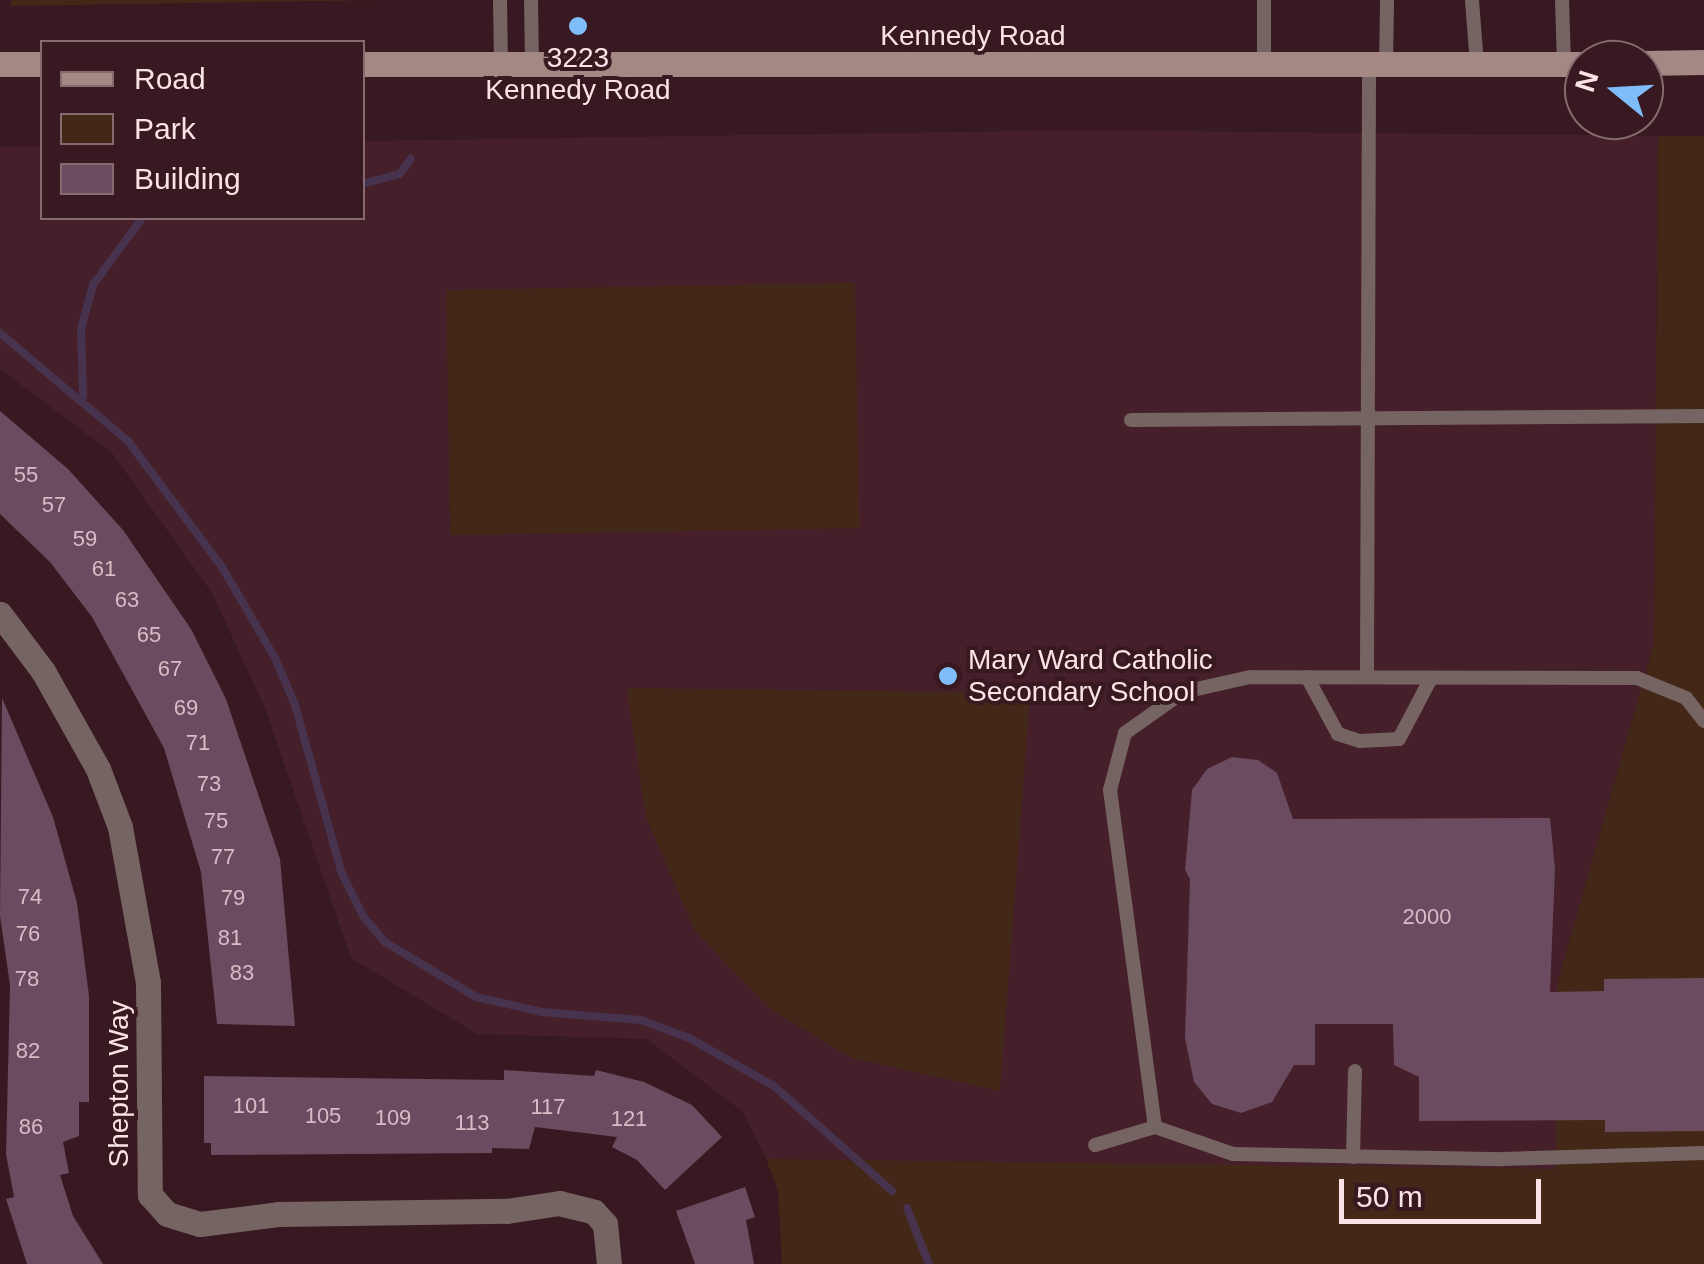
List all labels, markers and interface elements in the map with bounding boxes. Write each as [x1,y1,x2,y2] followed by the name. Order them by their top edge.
[567,15,589,37] marker: 3223 Kennedy Road
[880,19,1066,53] street label: Kennedy Road
[40,40,365,220] legend
[1564,40,1664,140] north arrow
[485,41,671,107] place label: 3223 Kennedy Road
[134,62,206,95] text: Road
[1569,67,1605,96] text: N
[134,112,196,145] text: Park
[134,162,241,195] text: Building
[14,462,38,488] house number: 55
[42,492,66,518] house number: 57
[73,526,97,552] house number: 59
[92,556,116,582] house number: 61
[115,587,139,613] house number: 63
[137,622,161,648] house number: 65
[968,643,1213,709] place label: Mary Ward Catholic Secondary School
[158,656,182,682] house number: 67
[937,665,959,687] marker: Mary Ward Catholic Secondary School
[174,695,198,721] house number: 69
[186,730,210,756] house number: 71
[197,771,221,797] house number: 73
[204,808,228,834] house number: 75
[211,844,235,870] house number: 77
[18,884,42,910] house number: 74
[221,885,245,911] house number: 79
[1403,904,1451,930] house number: 2000
[16,921,40,947] house number: 76
[218,925,242,951] house number: 81
[230,960,254,986] house number: 83
[15,966,39,992] house number: 78
[102,1000,136,1168] street label: Shepton Way
[16,1038,40,1064] house number: 82
[233,1093,269,1119] house number: 101
[530,1094,566,1120] house number: 117
[305,1103,341,1129] house number: 105
[375,1105,411,1131] house number: 109
[611,1106,647,1132] house number: 121
[454,1110,490,1136] house number: 113
[19,1114,43,1140] house number: 86
[1344,1159,1546,1221] scale bar
[1356,1180,1423,1213] text: 50 m

